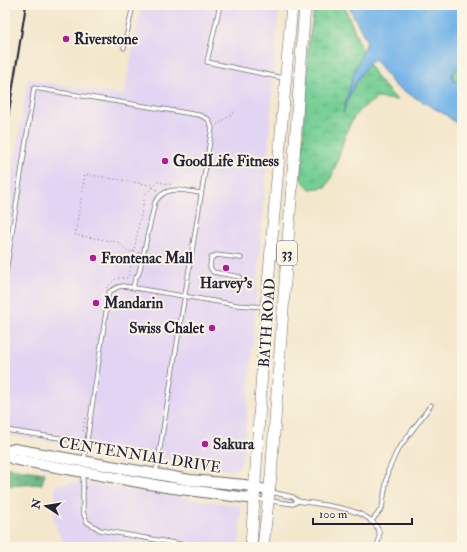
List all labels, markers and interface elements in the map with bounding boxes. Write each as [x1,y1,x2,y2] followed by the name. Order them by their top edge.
[74,30,139,49] place label: Riverstone
[61,34,71,44] marker: Riverstone
[173,152,279,171] place label: GoodLife Fitness
[160,156,170,166] marker: GoodLife Fitness
[277,241,297,265] road number: 33
[101,249,193,268] place label: Frontenac Mall
[88,253,98,263] marker: Frontenac Mall
[221,263,231,273] marker: Harvey's
[200,274,252,294] place label: Harvey's
[255,278,280,368] street label: BATH ROAD
[103,294,163,313] place label: Mandarin
[91,298,101,308] marker: Mandarin
[129,319,204,338] place label: Swiss Chalet
[207,323,217,333] marker: Swiss Chalet
[57,433,223,478] street label: CENTENNIAL DRIVE
[213,435,255,454] place label: Sakura
[200,439,210,449] marker: Sakura
[26,486,66,526] north arrow
[29,497,44,511] text: N
[313,500,412,526] scale bar
[319,507,348,522] text: 100 m

